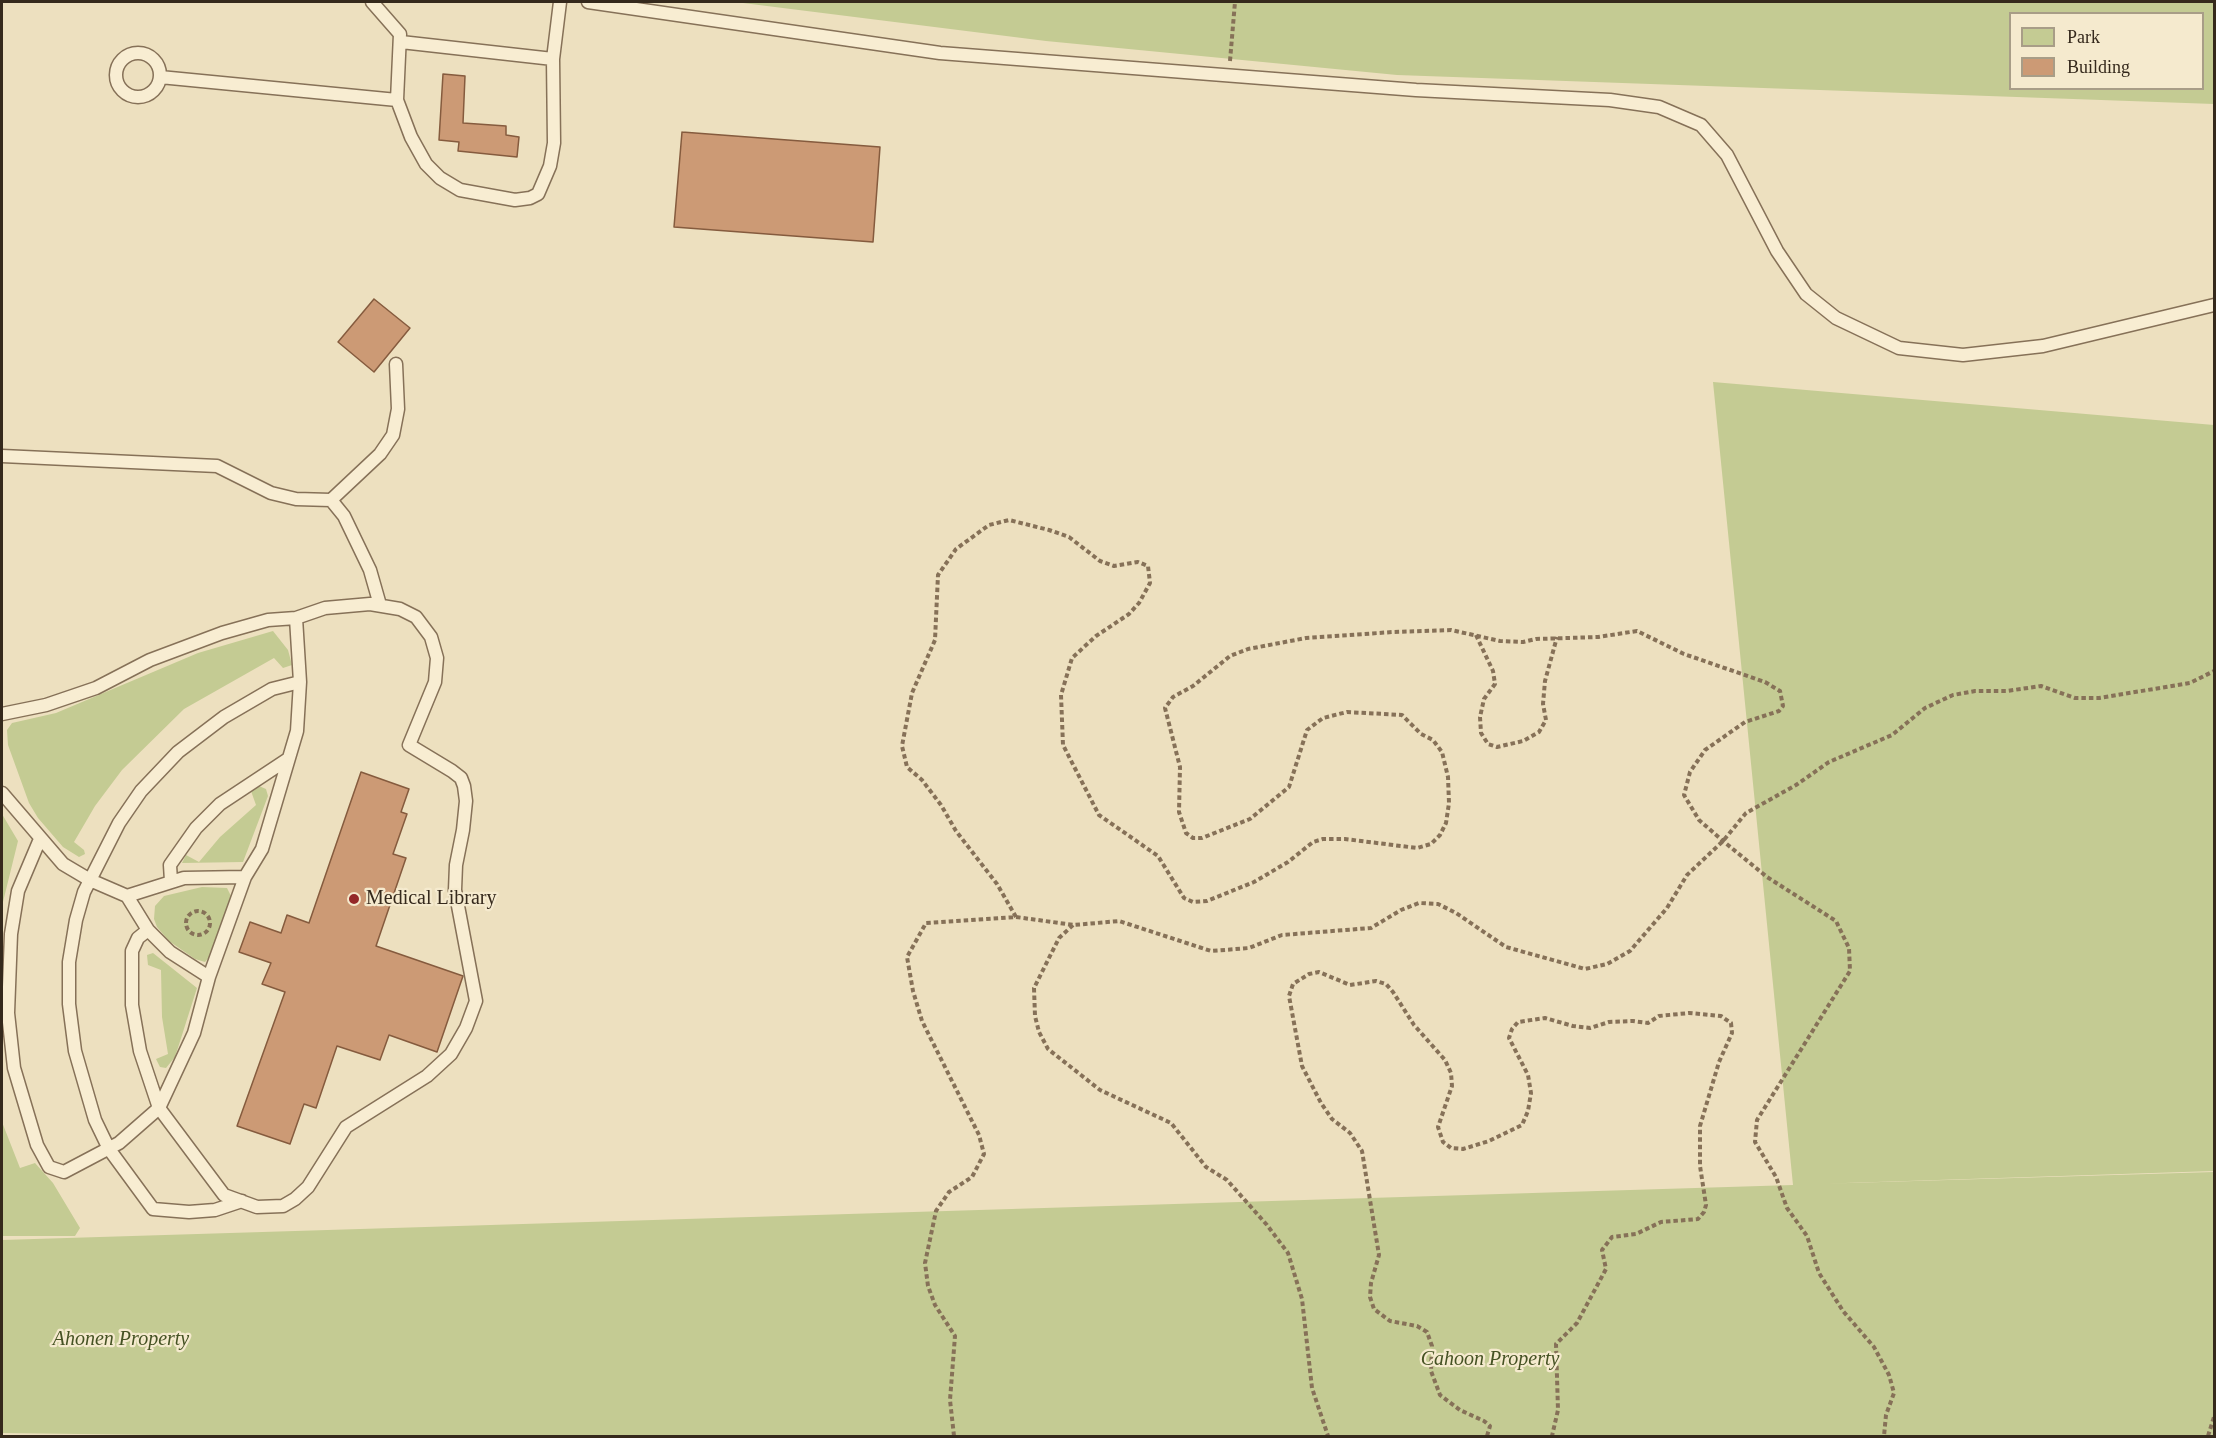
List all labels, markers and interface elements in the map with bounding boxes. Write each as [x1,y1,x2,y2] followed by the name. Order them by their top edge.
[2009,12,2204,90] legend
[2067,27,2100,47] text: Park
[2067,57,2130,77] text: Building
[366,887,496,911] place label: Medical Library
[347,892,361,906] marker: Medical Library
[53,1328,189,1352] park label: Ahonen Property
[1421,1348,1559,1372] park label: Cahoon Property

